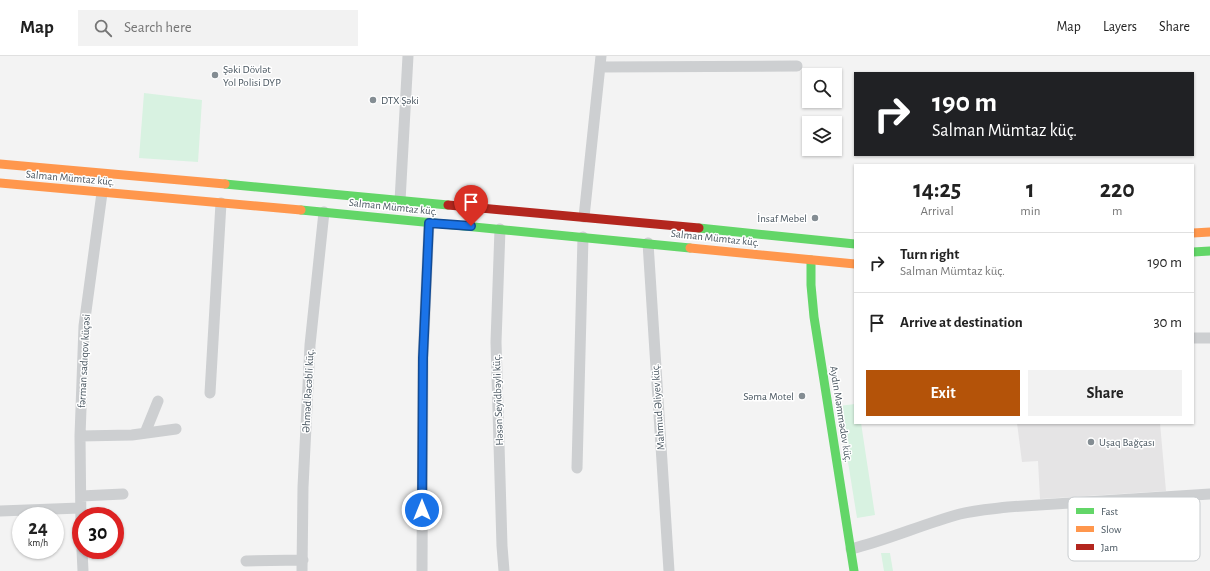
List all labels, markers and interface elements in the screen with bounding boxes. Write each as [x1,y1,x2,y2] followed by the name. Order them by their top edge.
[78,10,358,46] search box
[92,17,114,39] icon: search
[20,18,54,37] text: Map
[124,20,192,35] text: Search here
[1056,20,1081,34] text: Map
[1103,20,1137,34] text: Layers
[1159,20,1190,34] text: Share
[223,64,281,88] place label: Şəki Dövlət Yol Polisi DYP
[802,68,842,156] map controls
[802,68,842,108] button: search
[210,70,220,80] marker: Şəki Dövlət Yol Polisi DYP
[866,88,918,140] icon: right
[932,89,997,117] text: 190 m
[368,95,378,105] marker: DTX Şəki
[381,95,419,106] place label: DTX Şəki
[802,116,842,156] button: layers
[932,122,1077,140] text: Salman Mümtaz küç.
[25,169,115,187] street label: Salman Mümtaz küç.
[913,178,961,202] text: 14:25
[1026,178,1035,202] text: 1
[1100,178,1135,202] text: 220
[454,185,488,226] pin
[460,191,482,213] icon: arrive
[348,197,438,217] street label: Salman Mümtaz küç.
[920,205,954,218] text: Arrival
[1020,205,1041,218] text: min
[1112,205,1122,218] text: m
[757,213,807,224] place label: İnsaf Mebel
[810,213,820,223] marker: İnsaf Mebel
[670,228,760,248] street label: Salman Mümtaz küç.
[900,247,959,262] text: Turn right
[866,252,888,274] icon: right
[1147,255,1182,270] text: 190 m
[900,265,1005,278] text: Salman Mümtaz küç.
[866,312,888,334] icon: arrive
[76,314,92,408] street label: fərman sadıqov küçəsi
[900,315,1023,330] text: Arrive at destination
[1153,315,1182,330] text: 30 m
[300,349,316,433] street label: Əhməd Rəcəbli küç.
[491,354,505,446] street label: Həsən Seyidbəyli küç.
[649,363,667,451] street label: Mahmud Əliyev küç.
[828,365,854,463] street label: Aydın Məmmədov küç.
[866,370,1020,416] button: Exit
[1028,370,1182,416] button: Share
[743,391,794,402] place label: Səma Motel
[797,391,807,401] marker: Səma Motel
[1086,437,1096,447] marker: Uşaq Bağçası
[1099,437,1155,448] place label: Uşaq Bağçası
[401,489,443,531] position arrow
[1068,497,1200,561] legend
[1101,506,1119,517] text: Fast
[72,507,124,559] speed limit sign: 30
[28,518,48,538] text: 24
[1101,524,1122,535] text: Slow
[28,538,48,548] text: km/h
[1101,542,1118,553] text: Jam

